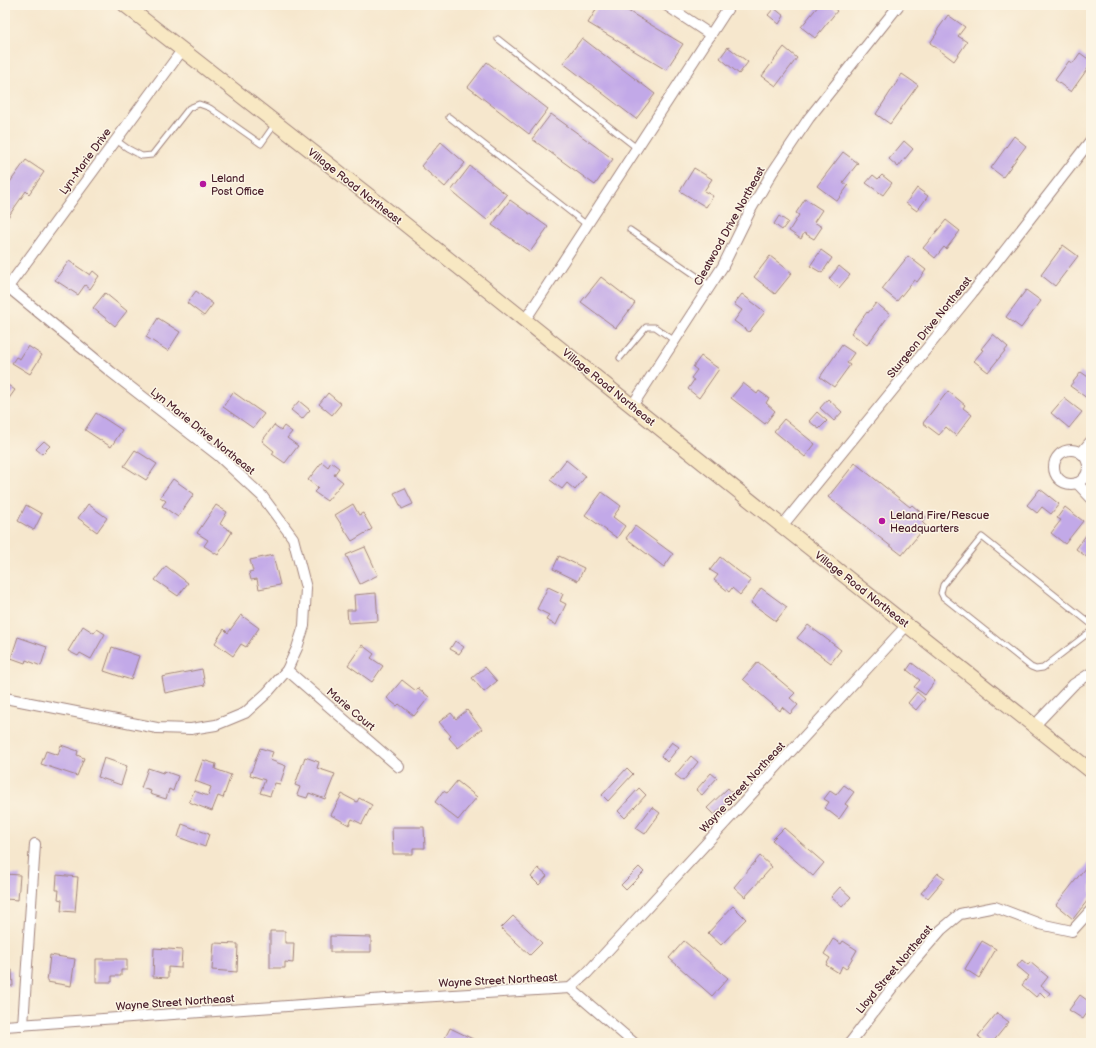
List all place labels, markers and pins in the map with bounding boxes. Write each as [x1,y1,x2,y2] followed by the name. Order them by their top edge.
[211,172,265,198] place label: Leland Post Office
[198,179,208,189] marker: Leland Post Office
[890,509,990,535] place label: Leland Fire/Rescue Headquarters
[877,516,887,526] marker: Leland Fire/Rescue Headquarters

